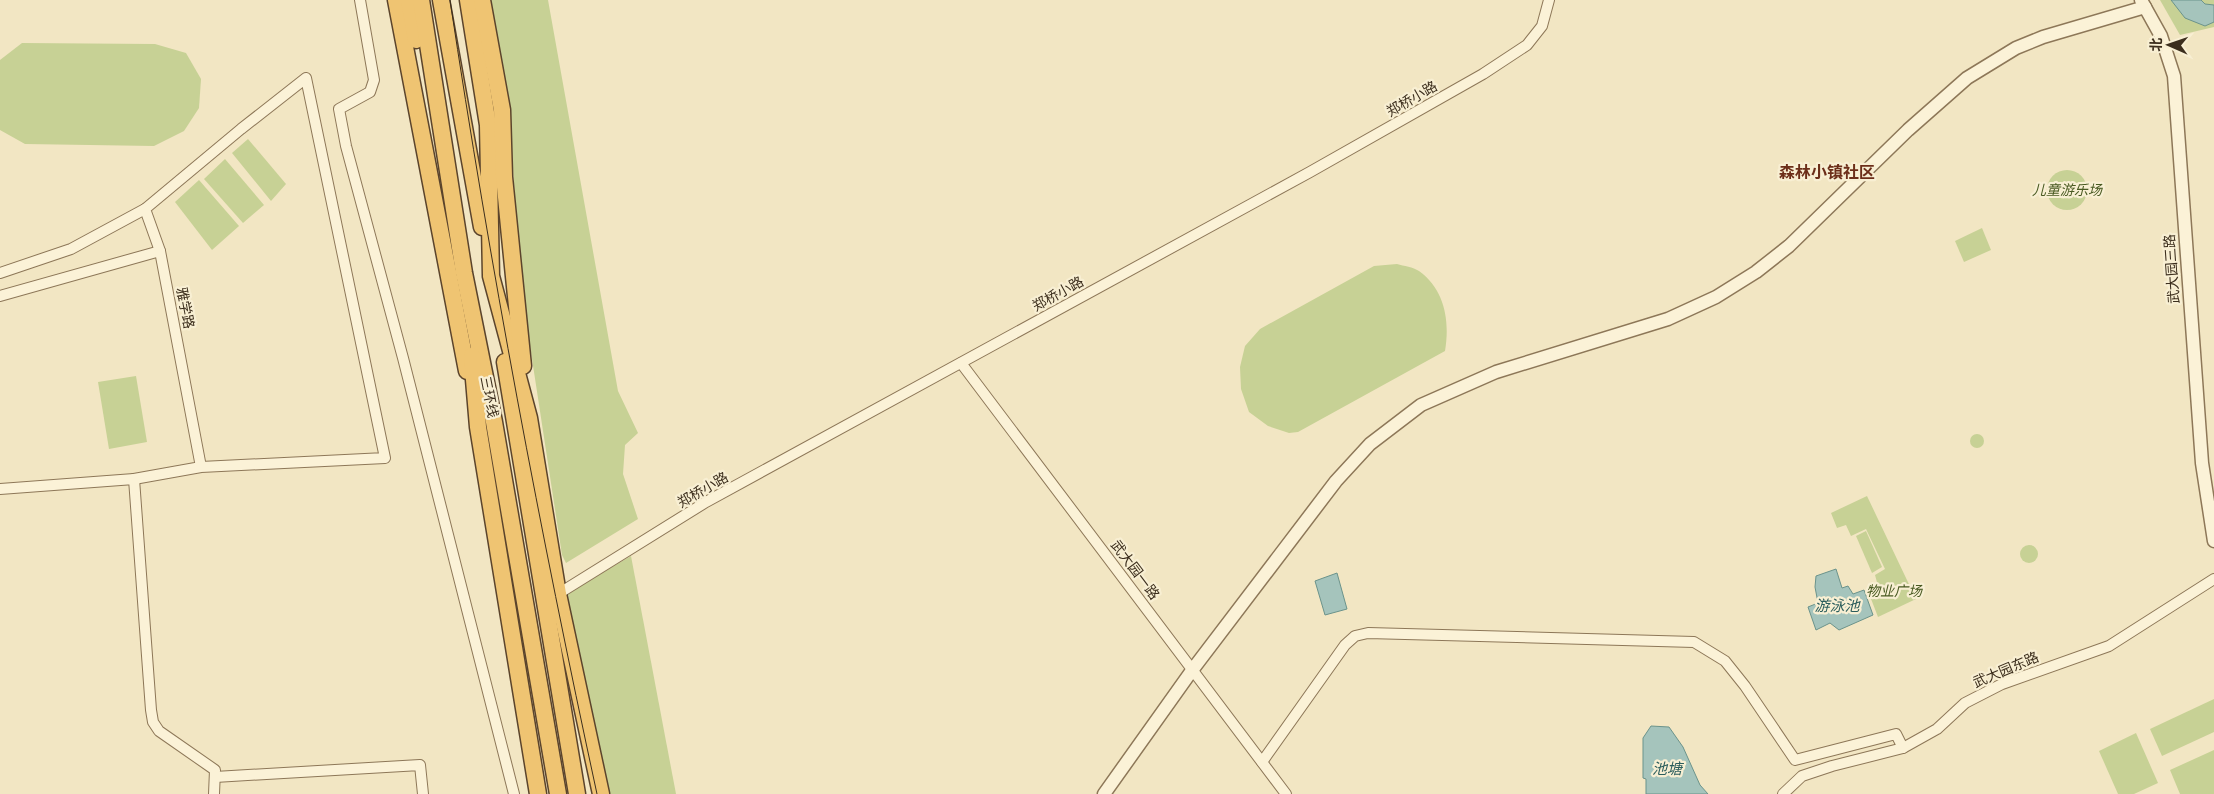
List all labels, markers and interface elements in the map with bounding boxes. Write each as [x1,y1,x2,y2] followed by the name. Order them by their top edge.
[2144,20,2194,70] north arrow
[2149,37,2164,52] text: 北
[1384,79,1440,119] street label: 郑桥小路
[1779,163,1875,181] district label: 森林小镇社区
[2032,183,2103,198] park label: 儿童游乐场
[2162,234,2182,304] street label: 武大园三路
[1030,274,1086,314] street label: 郑桥小路
[174,286,196,330] street label: 雅学路
[478,375,500,419] street label: 三环线
[675,470,731,510] street label: 郑桥小路
[1108,538,1162,602] street label: 武大园一路
[1866,584,1923,599] park label: 物业广场
[1814,598,1861,614] water label: 游泳池
[1971,649,2041,691] street label: 武大园东路
[1652,761,1685,777] water label: 池塘

